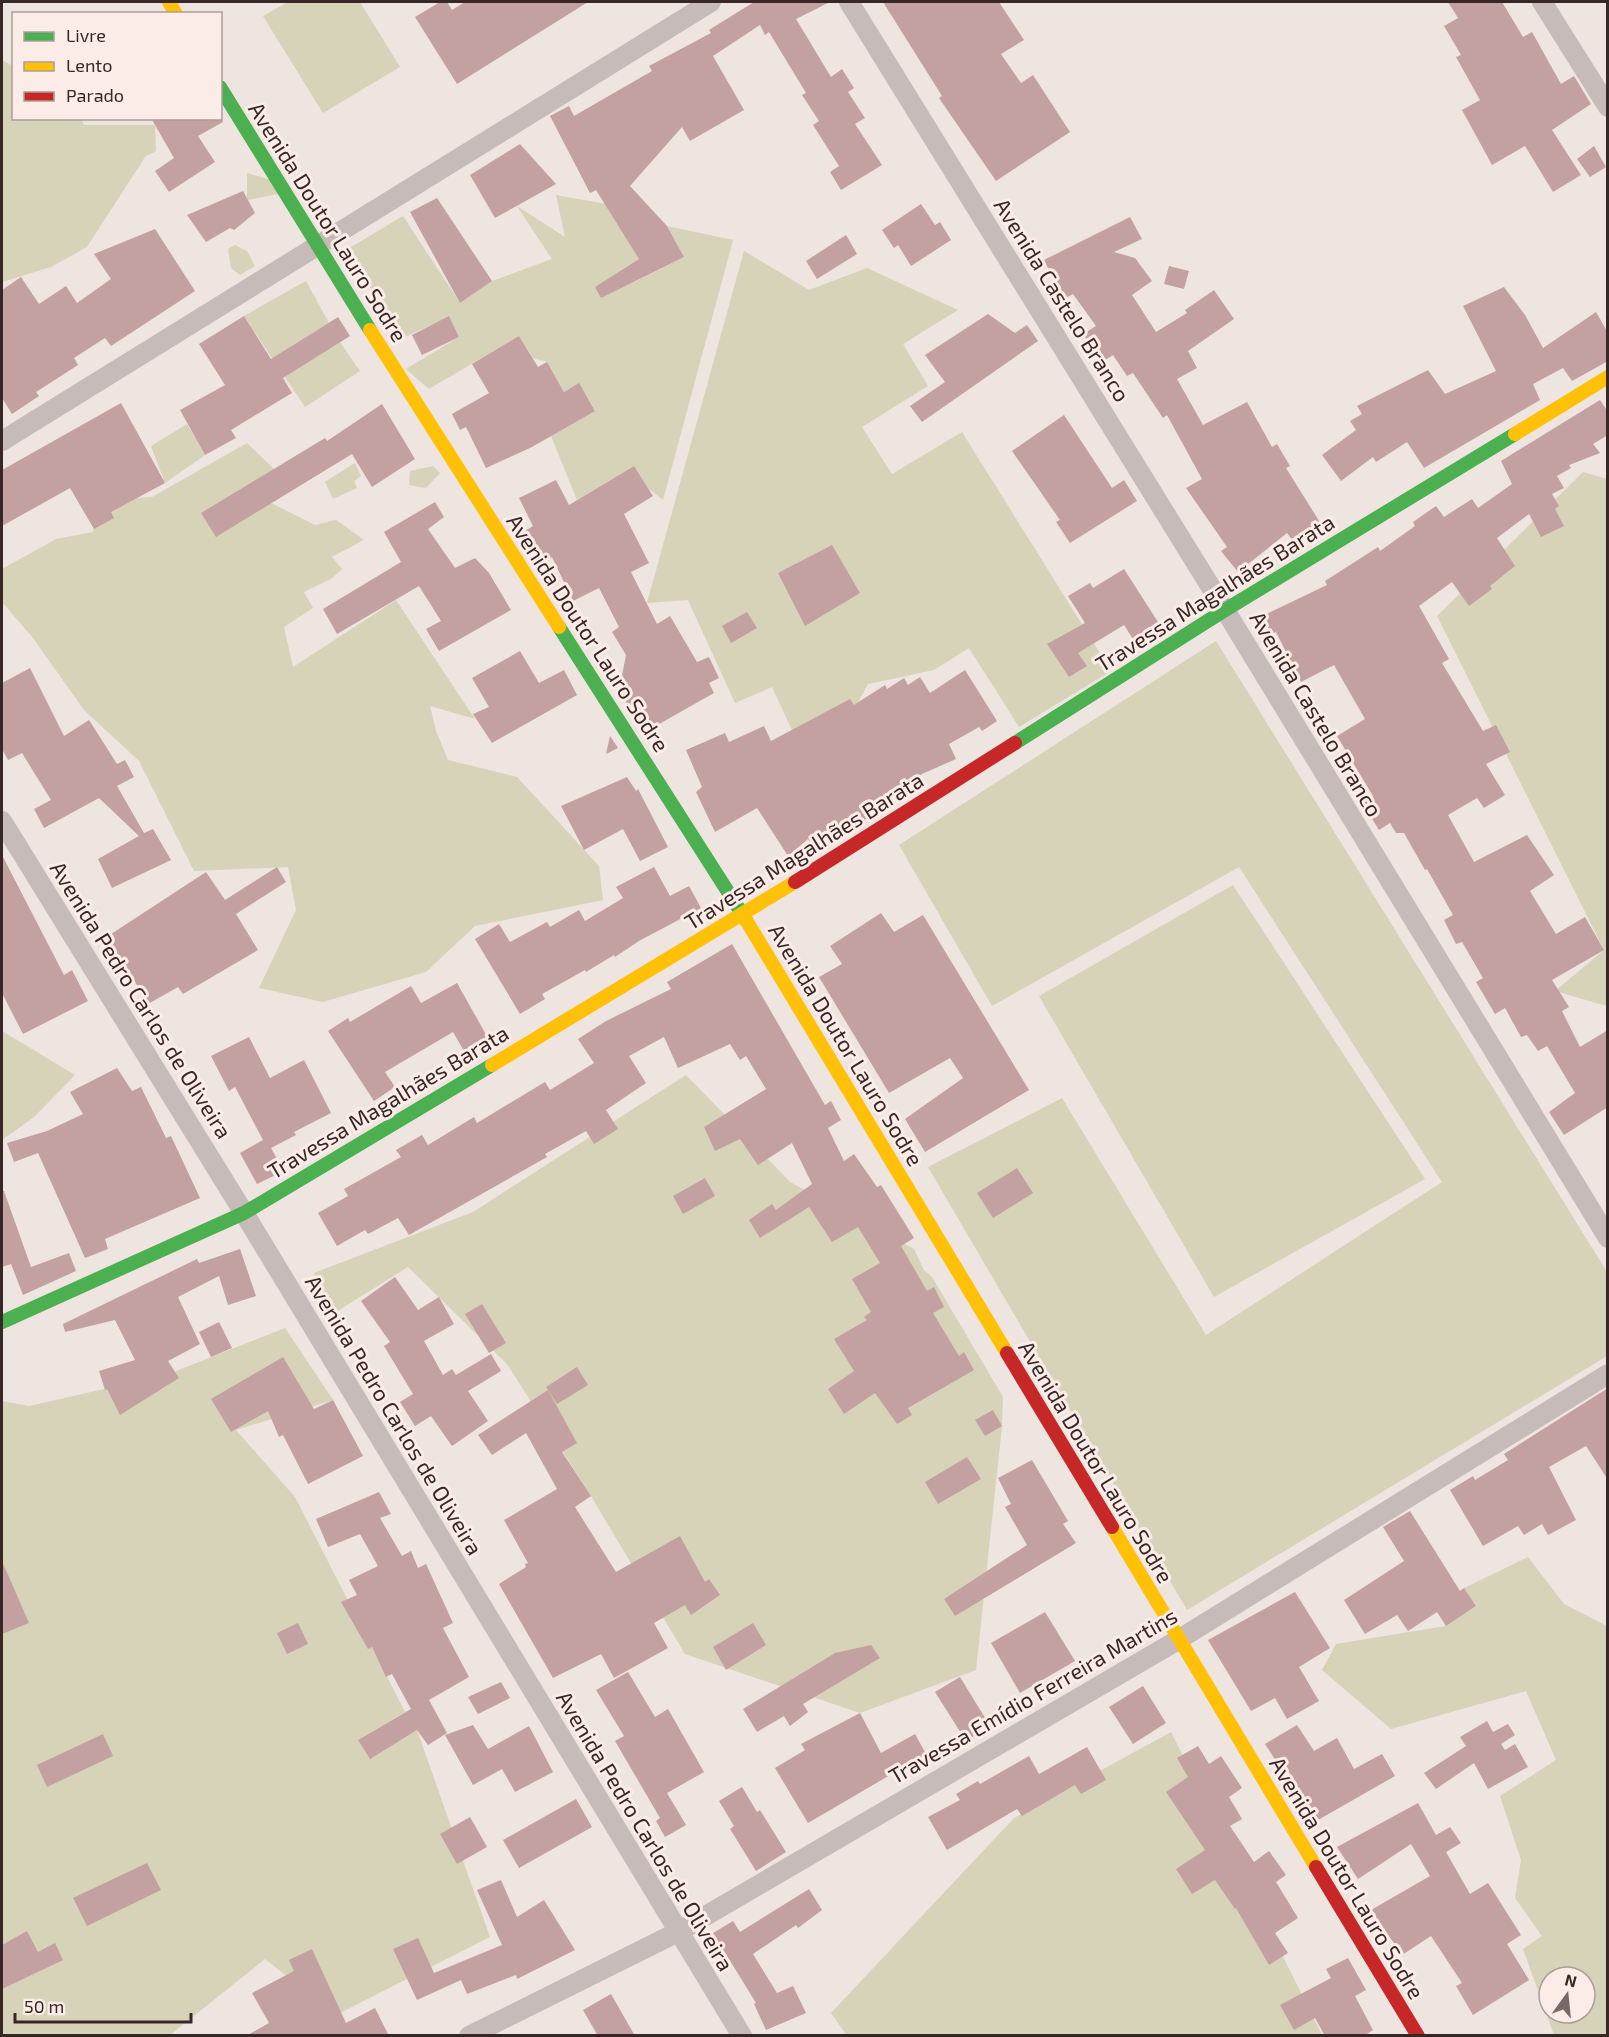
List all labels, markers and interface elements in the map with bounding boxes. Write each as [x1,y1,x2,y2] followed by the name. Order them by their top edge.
[12,12,222,120] legend
[66,24,106,46] text: Livre
[66,54,112,76] text: Lento
[66,84,124,106] text: Parado
[244,97,413,346] street label: Avenida Doutor Lauro Sodre
[990,193,1136,406] street label: Avenida Castelo Branco
[1090,508,1339,676] street label: Travessa Magalhães Barata
[502,509,675,756] street label: Avenida Doutor Lauro Sodre
[1245,606,1388,821] street label: Avenida Castelo Branco
[679,766,928,934] street label: Travessa Magalhães Barata
[46,856,238,1143] street label: Avenida Pedro Carlos de Oliveira
[764,919,930,1170] street label: Avenida Doutor Lauro Sodre
[262,1019,513,1183] street label: Travessa Magalhães Barata
[301,1270,489,1559] street label: Avenida Pedro Carlos de Oliveira
[1014,1336,1180,1587] street label: Avenida Doutor Lauro Sodre
[884,1602,1181,1789] street label: Travessa Emídio Ferreira Martins
[552,1686,740,1975] street label: Avenida Pedro Carlos de Oliveira
[1265,1752,1431,2003] street label: Avenida Doutor Lauro Sodre
[1537,1965,1597,2025] north arrow
[1563,1969,1579,1991] text: N
[15,1986,190,2024] scale bar
[24,1995,64,2017] text: 50 m

